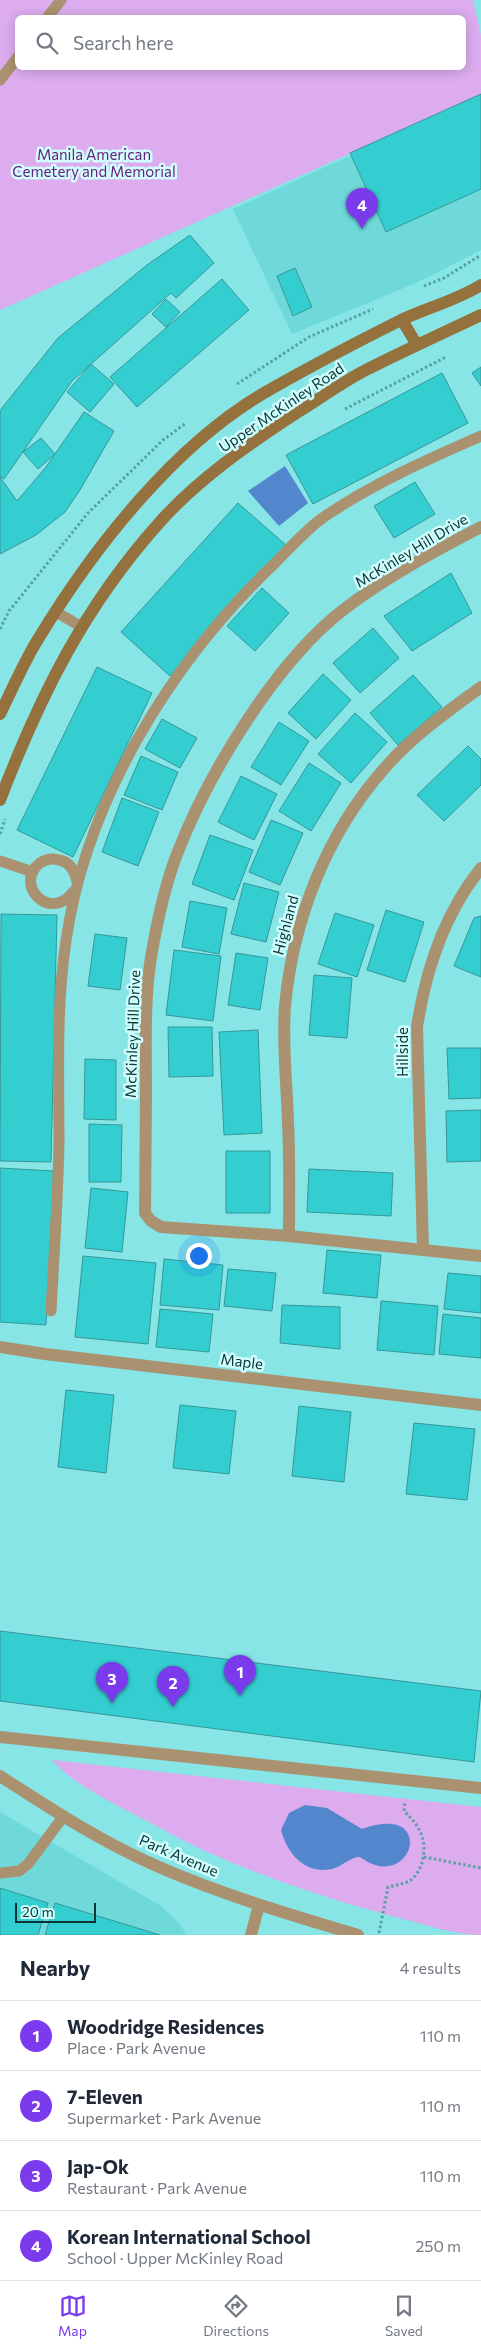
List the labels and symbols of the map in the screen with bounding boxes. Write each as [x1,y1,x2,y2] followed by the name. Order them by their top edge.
[12,145,176,180] park label: Manila American Cemetery and Memorial
[346,188,378,229] pin: 4
[215,358,347,456] street label: Upper McKinley Road
[351,509,471,591] street label: McKinley Hill Drive
[268,893,302,957] street label: Highland
[121,970,143,1098] street label: McKinley Hill Drive
[393,1027,411,1077] street label: Hillside
[186,1243,212,1269] your location
[220,1349,264,1373] street label: Maple
[224,1655,256,1696] pin: 1
[96,1662,128,1703] pin: 3
[157,1666,189,1707] pin: 2
[137,1830,221,1880] street label: Park Avenue
[15,1900,96,1923] scale bar

